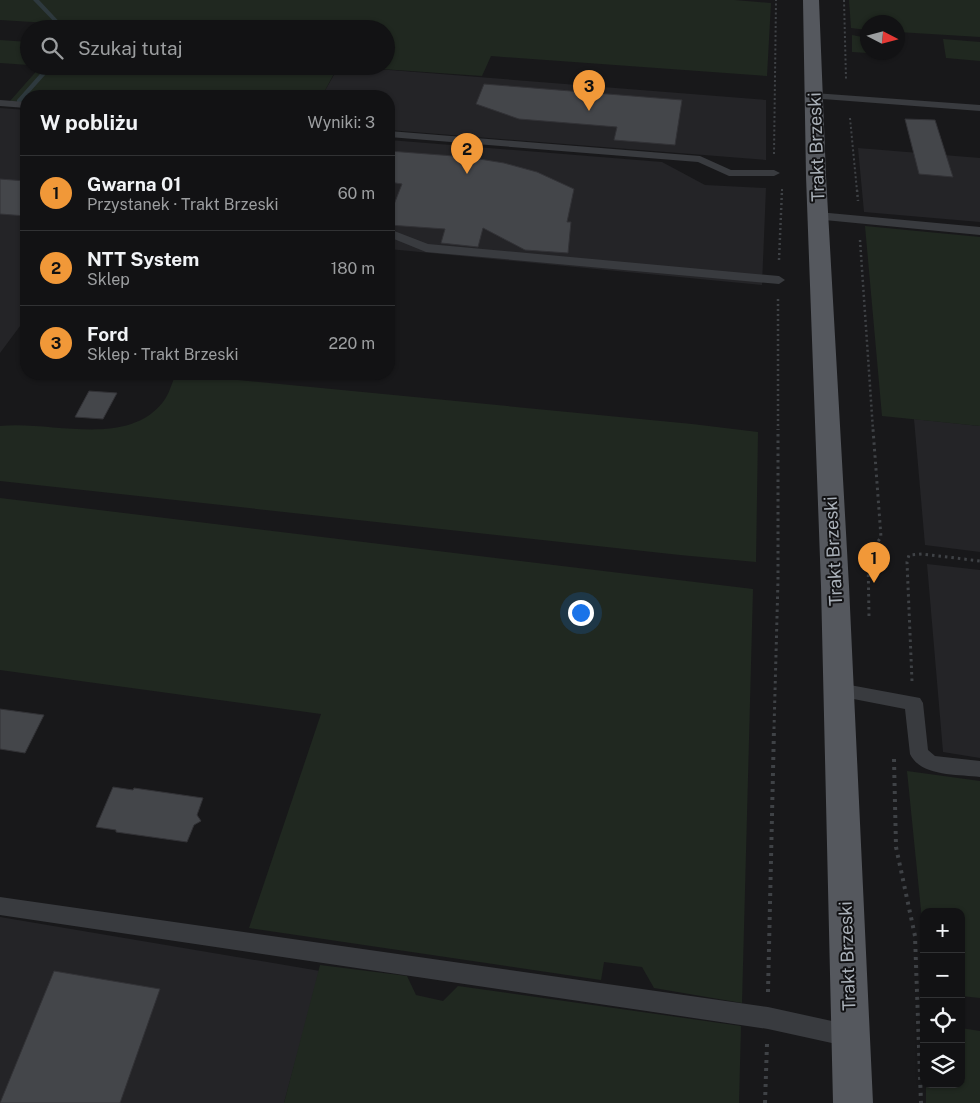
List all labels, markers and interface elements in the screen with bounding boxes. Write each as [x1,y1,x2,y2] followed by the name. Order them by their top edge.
[860,15,905,60] north arrow
[20,20,395,75] search box
[38,34,66,62] icon: search
[78,37,183,59] text: Szukaj tutaj
[573,70,605,111] pin: 3
[804,92,828,202] street label: Trakt Brzeski
[40,110,138,135] text: W pobliżu
[307,113,375,132] text: Wyniki: 3
[451,133,483,174] pin: 2
[87,173,181,195] text: Gwarna 01
[53,184,59,203] text: 1
[338,184,375,203] text: 60 m
[87,195,278,214] text: Przystanek · Trakt Brzeski
[87,248,199,270] text: NTT System
[51,259,61,278] text: 2
[331,259,375,278] text: 180 m
[87,270,130,289] text: Sklep
[87,323,129,345] text: Ford
[51,334,61,353] text: 3
[328,334,375,353] text: 220 m
[87,345,238,364] text: Sklep · Trakt Brzeski
[820,496,846,606] street label: Trakt Brzeski
[858,542,890,583] pin: 1
[568,600,594,626] your location
[835,901,859,1011] street label: Trakt Brzeski
[920,908,965,1088] map controls
[920,908,965,953] button: +
[920,953,965,998] button: −
[920,998,965,1043] button: locate
[920,1043,965,1088] button: layers

